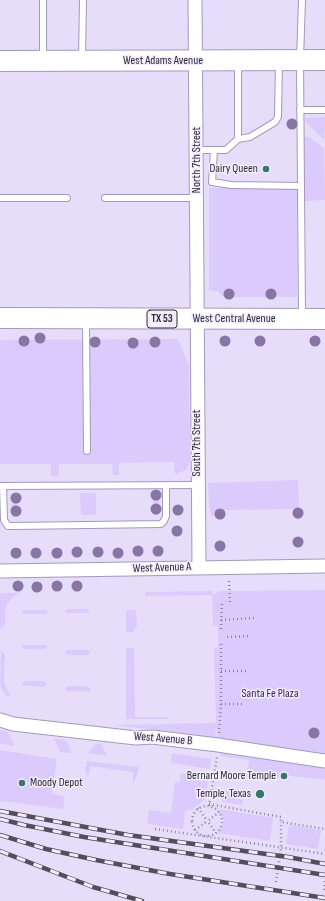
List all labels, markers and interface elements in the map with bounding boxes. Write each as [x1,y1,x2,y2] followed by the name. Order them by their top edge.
[123,54,203,68] street label: West Adams Avenue
[190,127,204,193] street label: North 7th Street
[210,162,258,176] place label: Dairy Queen
[261,164,271,174] marker: Dairy Queen
[147,310,177,328] road number: TX 53
[192,312,276,326] street label: West Central Avenue
[190,410,204,476] street label: South 7th Street
[132,560,192,576] street label: West Avenue A
[241,687,299,701] park label: Santa Fe Plaza
[133,729,193,749] street label: West Avenue B
[187,769,276,783] place label: Bernard Moore Temple
[279,771,289,781] marker: Bernard Moore Temple
[30,776,83,790] place label: Moody Depot
[17,778,27,788] marker: Moody Depot
[196,787,251,801] place label: Temple, Texas
[254,788,266,800] marker: Temple, Texas

